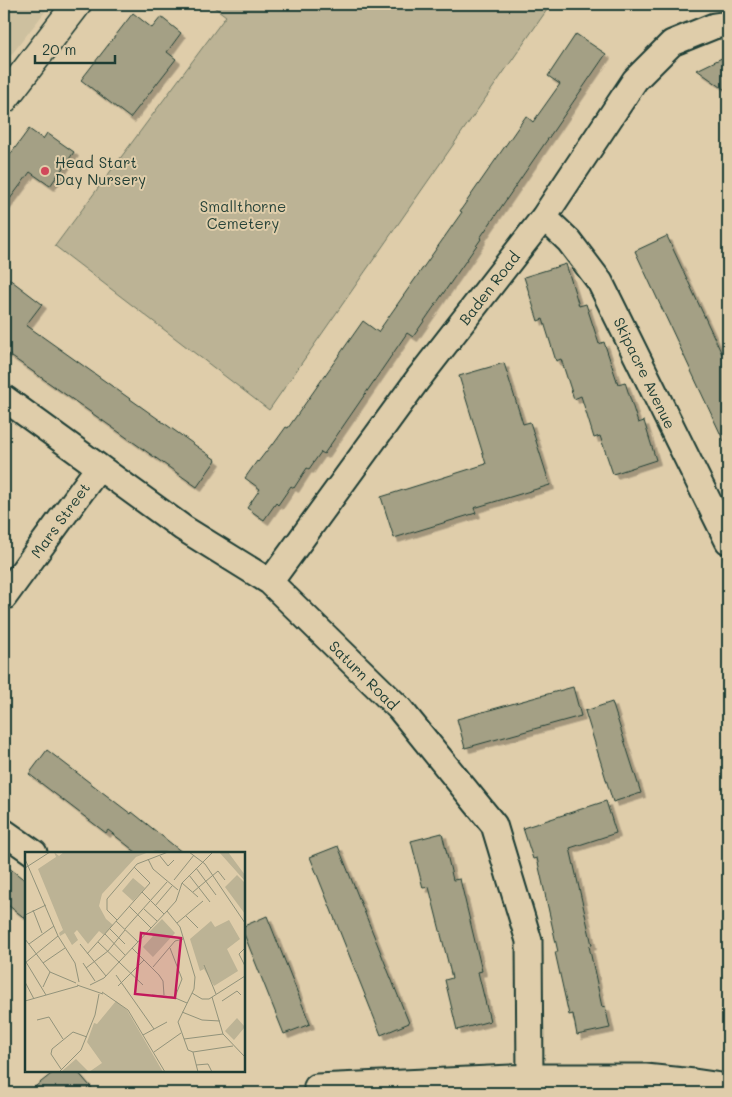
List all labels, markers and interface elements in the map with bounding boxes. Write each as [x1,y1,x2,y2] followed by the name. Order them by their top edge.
[35,32,115,64] scale bar
[42,39,76,59] text: 20 m
[55,152,146,189] place label: Head Start Day Nursery
[39,165,51,177] marker: Head Start Day Nursery
[200,196,286,233] park label: Smallthorne Cemetery
[454,247,524,329] street label: Baden Road
[609,314,681,432] street label: Skipacre Avenue
[26,478,94,562] street label: Mars Street
[325,636,403,714] street label: Saturn Road
[25,852,245,1072] inset map

